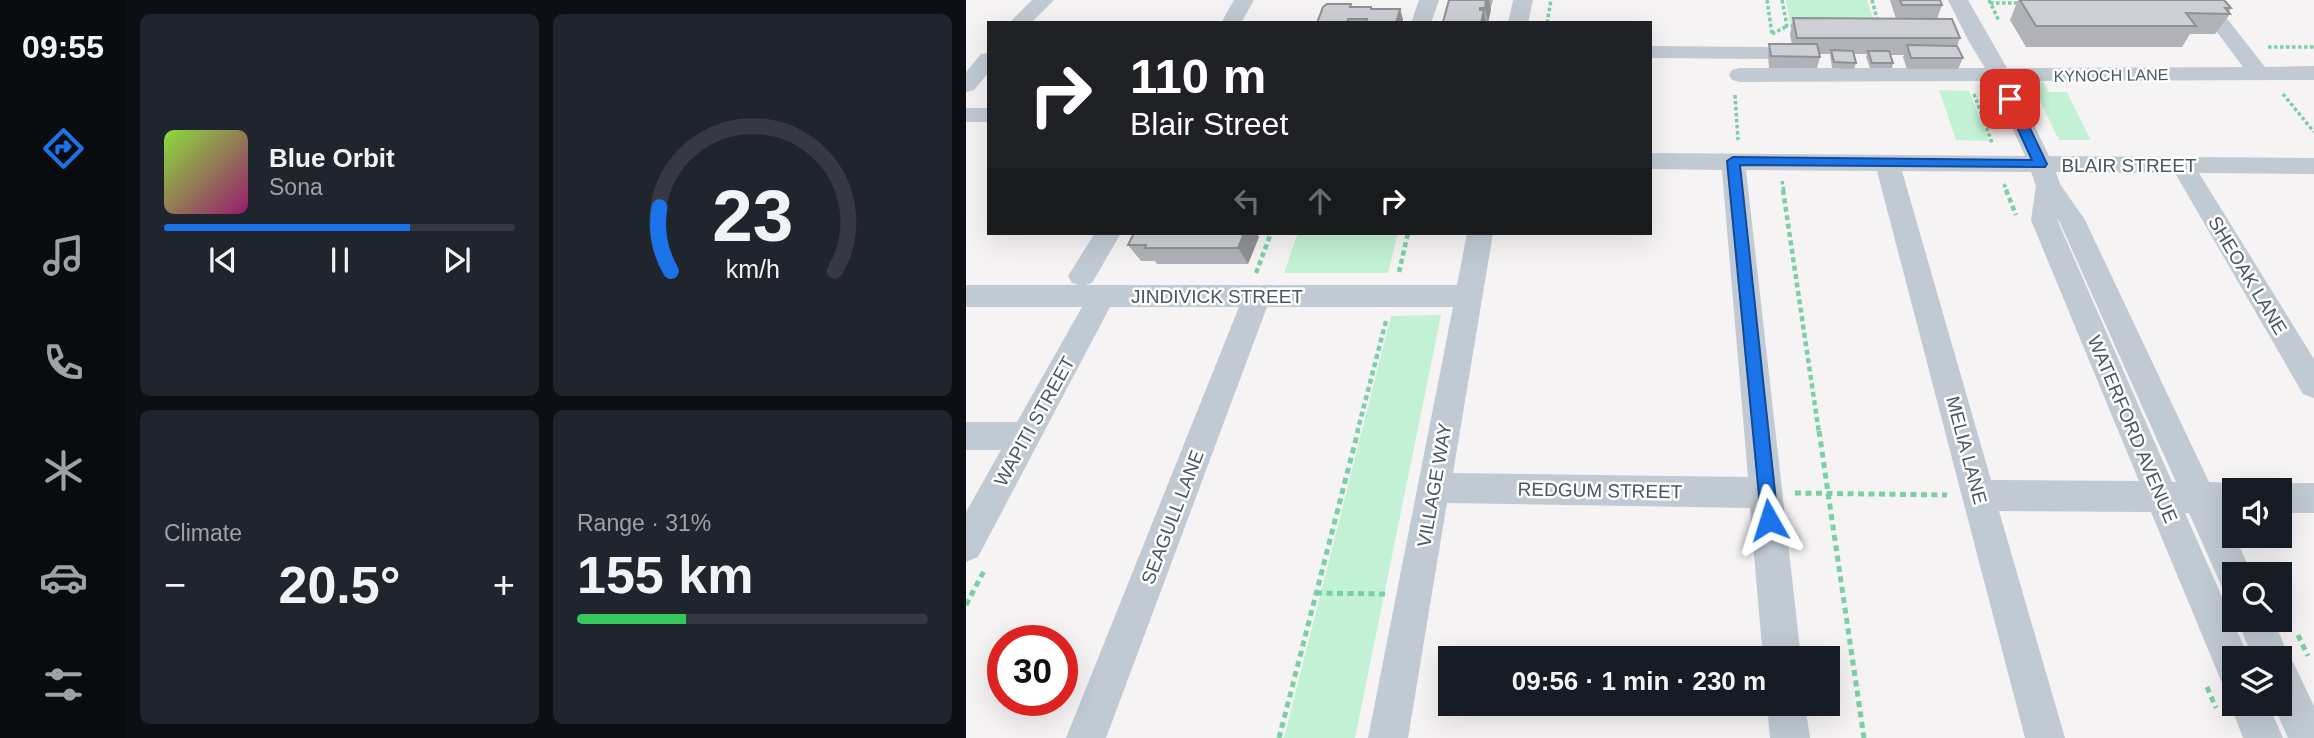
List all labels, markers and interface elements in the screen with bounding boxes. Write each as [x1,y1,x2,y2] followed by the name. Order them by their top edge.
[22,29,104,65] text: 09:55
[1015,49,1106,140] icon: right
[1130,49,1266,103] text: 110 m
[2054,66,2168,85] street label: KYNOCH LANE
[1980,69,2040,129] pin
[1991,80,2029,118] icon: arrive
[1130,106,1288,142] text: Blair Street
[39,124,88,173] icon: directions
[269,143,395,173] text: Blue Orbit
[2061,155,2197,176] street label: BLAIR STREET
[269,174,323,200] text: Sona
[712,175,793,256] text: 23
[1228,182,1266,220] icon: left
[1301,182,1339,220] icon: ahead
[1374,182,1412,220] icon: right
[2204,212,2291,338] street label: SHEOAK LANE
[39,231,88,280] icon: music
[204,241,242,279] icon: previous
[321,241,359,279] icon: pause
[438,241,476,279] icon: next
[725,255,780,283] text: km/h
[1131,286,1303,307] street label: JINDIVICK STREET
[2084,332,2182,526] street label: WATERFORD AVENUE
[39,338,88,387] icon: phone
[990,352,1079,490] street label: WAPITI STREET
[1942,394,1991,506] street label: MELIA LANE
[1413,421,1456,549] street label: VILLAGE WAY
[39,446,88,495] icon: climate
[1137,447,1208,587] street label: SEAGULL LANE
[2222,478,2292,716] map controls
[2222,478,2292,548] button: sound
[1517,479,1683,502] street label: REDGUM STREET
[1732,483,1806,557] position arrow
[577,510,711,536] text: Range · 31%
[164,520,242,546] text: Climate
[577,546,753,604] text: 155 km
[39,553,88,602] icon: car
[278,556,401,614] text: 20.5°
[2222,562,2292,632] button: search
[164,564,186,606] text: −
[493,564,515,606] text: +
[987,625,1078,716] speed limit sign: 30
[2222,646,2292,716] button: layers
[39,660,88,709] icon: filters
[1512,666,1766,696] text: 09:56 · 1 min · 230 m

